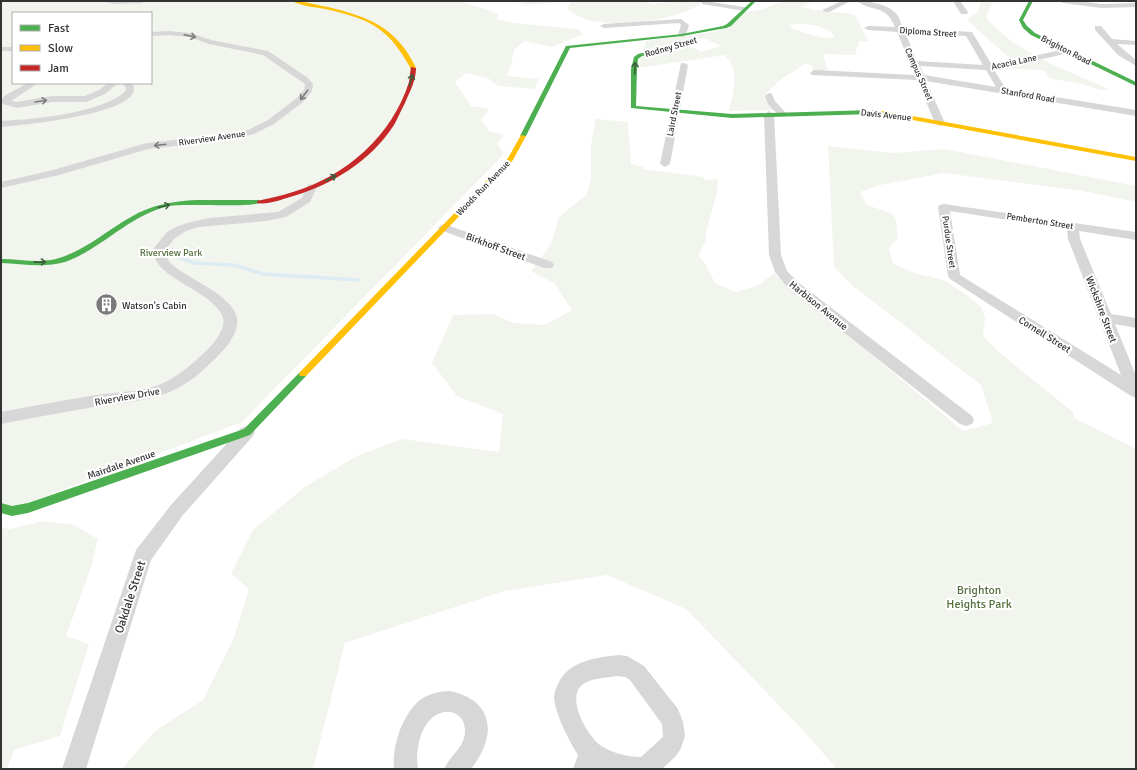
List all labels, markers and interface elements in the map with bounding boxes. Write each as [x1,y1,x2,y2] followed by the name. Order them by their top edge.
[12,12,152,84] legend
[48,21,69,36] text: Fast
[899,25,957,40] street label: Diploma Street
[183,33,196,41] one-way arrow
[1039,33,1093,68] street label: Brighton Road
[644,35,698,60] street label: Rodney Street
[48,41,73,56] text: Slow
[902,46,935,102] street label: Campus Street
[990,52,1038,73] street label: Acacia Lane
[48,61,69,76] text: Jam
[631,62,638,75] one-way arrow
[408,74,416,87] one-way arrow
[1000,85,1056,106] street label: Stanford Road
[300,90,308,101] one-way arrow
[665,91,684,137] street label: Laird Street
[34,97,47,105] one-way arrow
[860,107,912,124] street label: Davis Avenue
[178,128,247,149] street label: Riverview Avenue
[153,141,166,149] one-way arrow
[454,158,513,218] street label: Woods Run Avenue
[325,173,337,181] one-way arrow
[157,201,170,209] one-way arrow
[1006,211,1074,232] street label: Pemberton Street
[939,215,958,269] street label: Purdue Street
[464,231,528,263] street label: Birkhoff Street
[140,247,202,259] park label: Riverview Park
[33,258,46,266] one-way arrow
[1083,274,1119,345] street label: Wickshire Street
[787,278,850,333] street label: Harbison Avenue
[94,292,120,318] building icon: Watson's Cabin
[122,300,187,312] place label: Watson's Cabin
[1016,314,1073,356] street label: Cornell Street
[94,385,161,409] street label: Riverview Drive
[86,448,157,482] street label: Mairdale Avenue
[112,559,149,635] street label: Oakdale Street
[946,583,1012,612] park label: Brighton Heights Park

